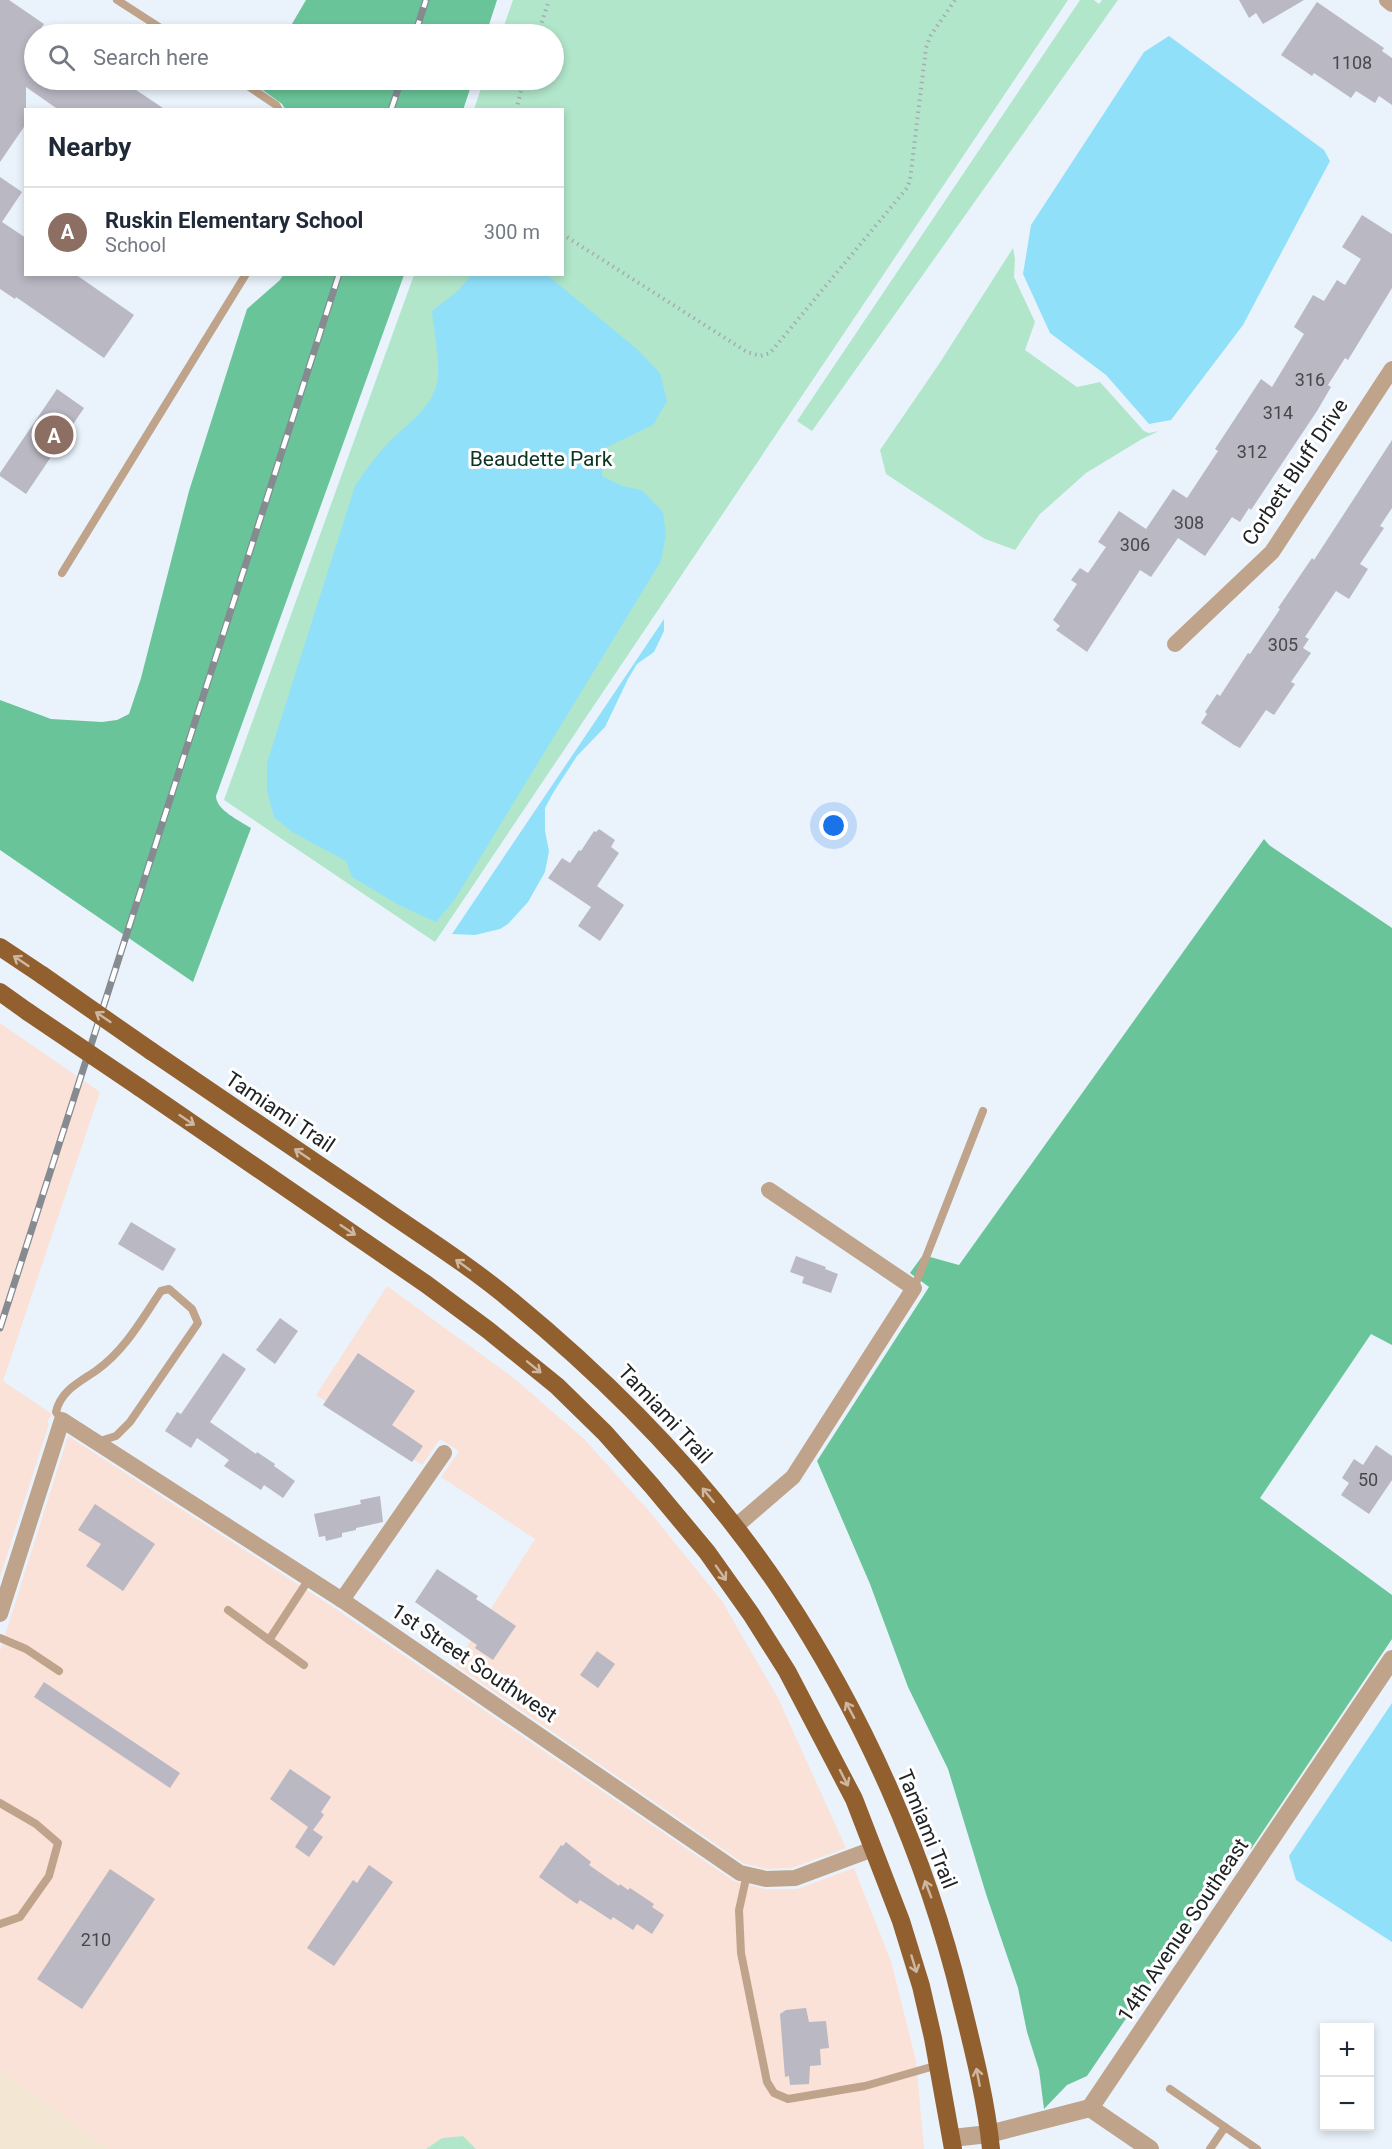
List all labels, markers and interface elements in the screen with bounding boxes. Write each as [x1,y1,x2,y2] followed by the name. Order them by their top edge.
[24,24,564,90] search box
[45,41,78,74] icon: search
[93,45,209,70] text: Search here
[1332,52,1372,73] house number: 1108
[48,132,131,162] text: Nearby
[105,208,363,233] text: Ruskin Elementary School
[61,220,74,244] text: A
[484,220,540,244] text: 300 m
[105,233,166,257] text: School
[1295,369,1325,390] house number: 316
[1237,394,1353,550] street label: Corbett Bluff Drive
[1263,402,1293,423] house number: 314
[34,412,74,458] pin: A
[1237,441,1267,462] house number: 312
[470,447,613,471] park label: Beaudette Park
[1174,512,1204,533] house number: 308
[1120,534,1150,555] house number: 306
[1268,634,1298,655] house number: 305
[819,811,848,840] your location
[13,955,29,967] one-way arrow
[95,1011,112,1024] one-way arrow
[221,1067,339,1157] street label: Tamiami Trail
[178,1114,194,1126] one-way arrow
[294,1148,311,1160] one-way arrow
[339,1224,355,1236] one-way arrow
[455,1258,471,1271] one-way arrow
[613,1360,717,1468] street label: Tamiami Trail
[526,1361,542,1374] one-way arrow
[1358,1469,1378,1490] house number: 50
[702,1487,715,1503] one-way arrow
[715,1564,728,1580] one-way arrow
[387,1599,561,1727] street label: 1st Street Southwest
[844,1702,856,1719] one-way arrow
[892,1766,962,1892] street label: Tamiami Trail
[839,1769,850,1787] one-way arrow
[1113,1834,1253,2026] street label: 14th Avenue Southeast
[922,1880,933,1898] one-way arrow
[81,1929,111,1950] house number: 210
[909,1954,920,1973] one-way arrow
[1320,2023,1374,2131] map controls
[1320,2023,1374,2077] button: +
[972,2067,983,2087] one-way arrow
[1320,2077,1374,2131] button: −

